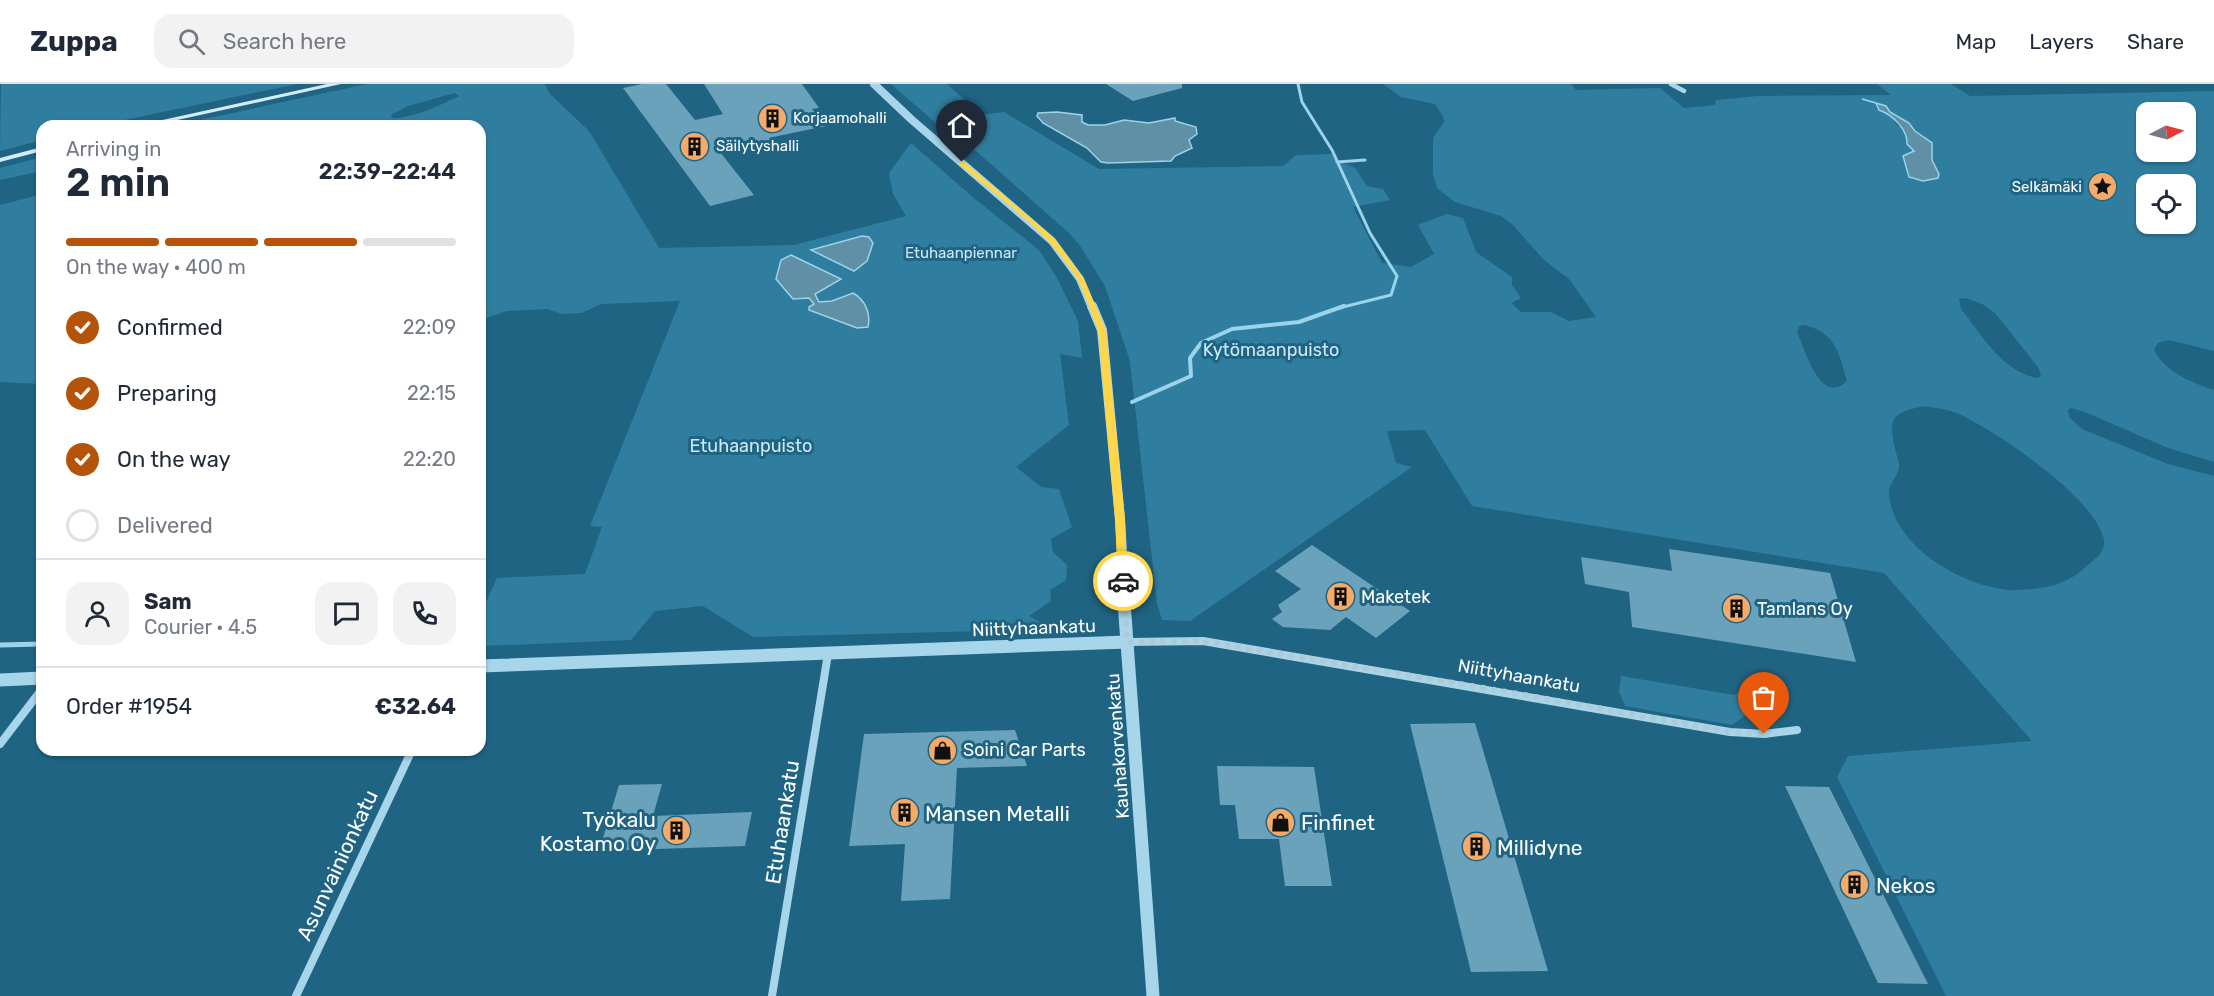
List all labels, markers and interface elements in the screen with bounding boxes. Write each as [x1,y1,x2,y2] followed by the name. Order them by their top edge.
[154,14,574,68] search box
[30,25,118,58] text: Zuppa
[175,25,208,58] icon: search
[223,28,346,55] text: Search here
[1955,29,1996,54] text: Map
[2029,29,2094,54] text: Layers
[2127,29,2184,54] text: Share
[936,100,987,162] pin
[756,102,788,134] building icon: Korjaamohalli
[2136,102,2196,162] north arrow
[2136,102,2196,234] map controls
[793,109,887,127] place label: Korjaamohalli
[945,109,978,142] icon: home
[679,130,711,162] building icon: Säilytyshalli
[66,137,161,161] text: Arriving in
[716,137,799,155] place label: Säilytyshalli
[319,158,456,185] text: 22:39–22:44
[66,160,170,206] text: 2 min
[2087,171,2119,203] place icon: Selkämäki
[2136,174,2196,234] button: locate
[2012,178,2082,196] place label: Selkämäki
[905,244,1017,262] park label: Etuhaanpiennar
[66,255,246,279] text: On the way · 400 m
[66,311,99,344] icon: check
[117,314,223,341] text: Confirmed
[403,315,456,339] text: 22:09
[1203,339,1339,361] park label: Kytömaanpuisto
[66,377,99,410] icon: check
[117,380,217,407] text: Preparing
[407,381,456,405] text: 22:15
[690,435,812,457] park label: Etuhaanpuisto
[66,443,99,476] icon: check
[117,446,231,473] text: On the way
[403,447,456,471] text: 22:20
[117,512,213,539] text: Delivered
[1093,551,1153,611] courier
[1107,565,1140,598] icon: car
[1324,581,1356,613] building icon: Maketek
[66,582,129,645] button: person
[315,582,378,645] button: chat
[393,582,456,645] button: phone
[1361,586,1431,608] place label: Maketek
[144,588,192,615] text: Sam
[1720,593,1752,625] building icon: Tamlans Oy
[1757,598,1853,620] place label: Tamlans Oy
[144,615,257,639] text: Courier · 4.5
[972,615,1096,641] street label: Niittyhaankatu
[1456,654,1582,698] street label: Niittyhaankatu
[1102,672,1134,820] street label: Kauhakorvenkatu
[1738,672,1789,734] pin
[1747,681,1780,714] icon: bag
[66,693,192,720] text: Order #1954
[374,693,456,720] text: €32.64
[926,734,958,766] shop icon: Soini Car Parts
[963,739,1086,761] place label: Soini Car Parts
[760,758,804,886] street label: Etuhaankatu
[291,786,383,944] street label: Asunvainionkatu
[888,797,920,829] building icon: Mansen Metalli
[925,801,1070,826] place label: Mansen Metalli
[1264,806,1296,838] shop icon: Finfinet
[540,807,656,856] place label: Työkalu Kostamo Oy
[1301,810,1375,835] place label: Finfinet
[661,815,693,847] building icon: Työkalu Kostamo Oy
[1460,831,1492,863] building icon: Millidyne
[1497,835,1583,860] place label: Millidyne
[1839,869,1871,901] building icon: Nekos
[1876,873,1935,898] place label: Nekos

